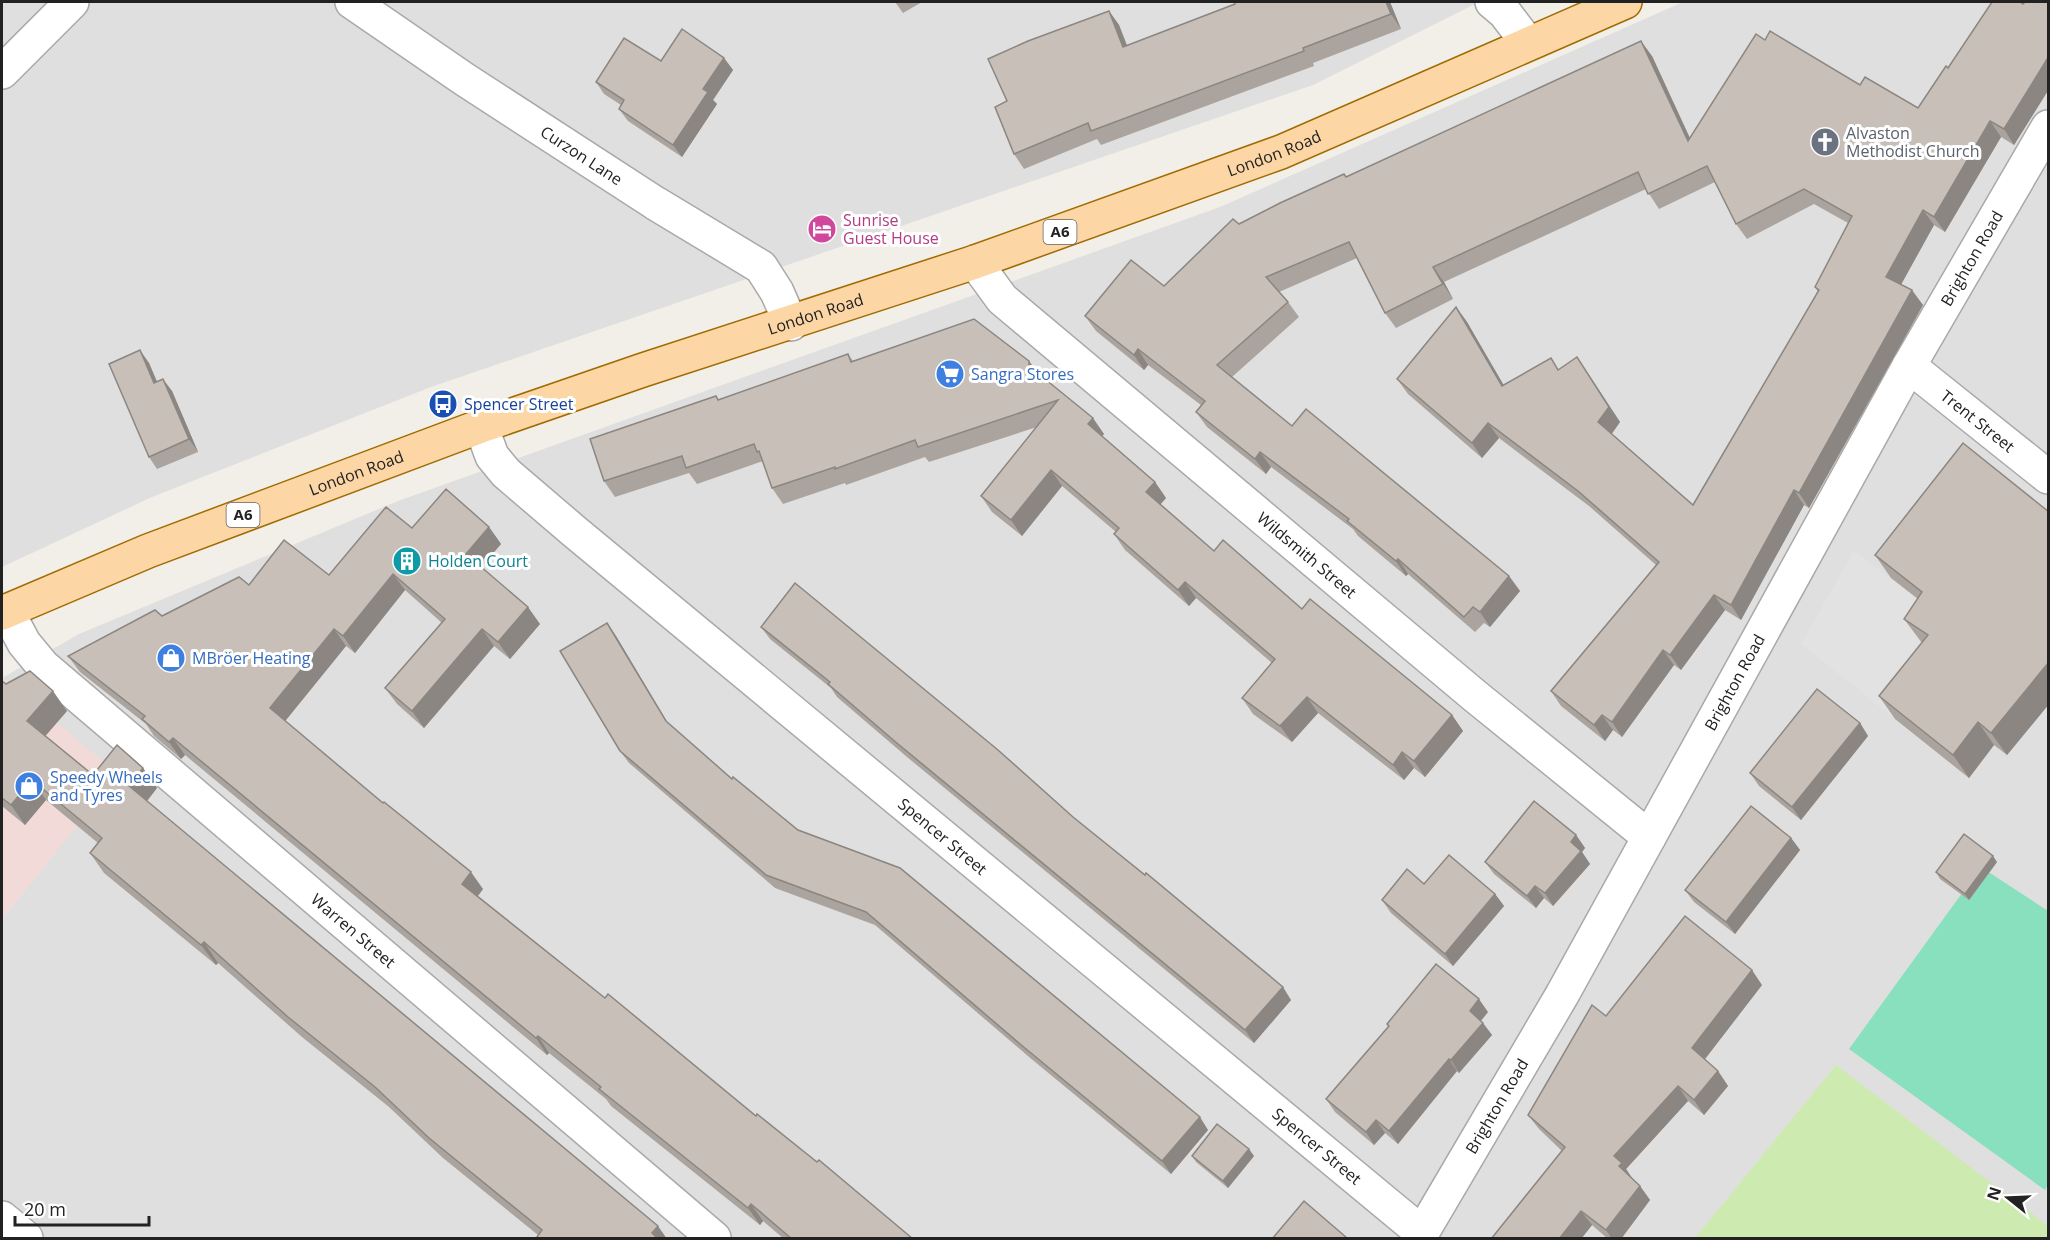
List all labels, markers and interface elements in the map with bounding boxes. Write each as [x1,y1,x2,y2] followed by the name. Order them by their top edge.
[536,121,627,190] street label: Curzon Lane
[1846,122,1980,162] place label: Alvaston Methodist Church
[1224,125,1325,182] street label: London Road
[1809,126,1841,158] church icon: Alvaston Methodist Church
[1935,206,2008,310] street label: Brighton Road
[843,209,939,249] place label: Sunrise Guest House
[806,213,838,245] hotel icon: Sunrise Guest House
[1044,220,1076,244] road number: A6
[765,288,866,340] street label: London Road
[934,358,966,390] supermarket icon: Sangra Stores
[971,363,1074,385] place label: Sangra Stores
[1936,385,2020,457] street label: Trent Street
[427,388,459,420] bus stop icon: Spencer Street
[464,393,574,415] place label: Spencer Street
[306,445,407,501] street label: London Road
[226,503,260,527] road number: A6
[1253,507,1362,603] street label: Wildsmith Street
[391,545,423,577] building icon: Holden Court
[428,550,528,572] place label: Holden Court
[1699,630,1770,734] street label: Brighton Road
[155,642,187,674] shop icon: MBröer Heating
[192,647,311,669] place label: MBröer Heating
[50,766,163,806] place label: Speedy Wheels and Tyres
[13,770,45,802] shop icon: Speedy Wheels and Tyres
[893,793,992,880] street label: Spencer Street
[307,888,401,973] street label: Warren Street
[1460,1054,1533,1158] street label: Brighton Road
[1268,1103,1366,1190] street label: Spencer Street
[1978,1168,2038,1228] north arrow
[1981,1184,2006,1203] text: N
[15,1189,148,1227] scale bar
[24,1197,66,1221] text: 20 m

